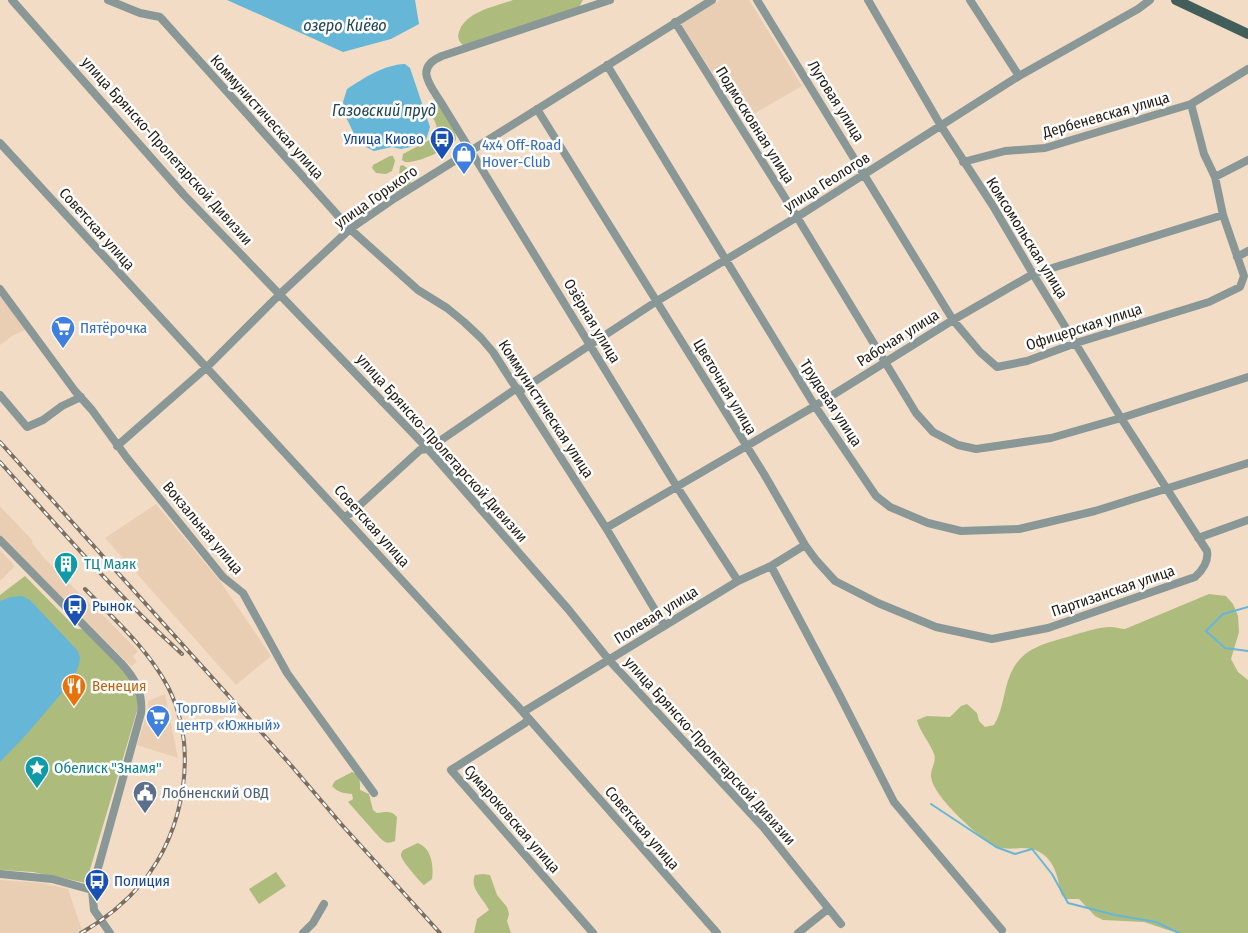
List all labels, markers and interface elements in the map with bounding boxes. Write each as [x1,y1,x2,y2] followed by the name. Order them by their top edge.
[303,16,387,35] water label: озеро Киёво
[206,51,328,183] street label: Коммунистическая улица
[78,53,256,249] street label: улица Брянско-Пролетарской Дивизии
[804,57,868,145] street label: Луговая улица
[712,63,798,187] street label: Подмосковная улица
[1040,88,1171,142] street label: Дербеневская улица
[332,101,436,120] water label: Газовский пруд
[429,126,455,160] bus stop icon: Улица Киово
[343,130,424,148] place label: Улица Киово
[482,136,561,171] place label: 4x4 Off-Road Hover-Club
[451,141,477,175] shop icon: 4x4 Off-Road Hover-Club
[781,148,873,216] street label: улица Геологов
[331,162,421,232] street label: улица Горького
[982,174,1072,302] street label: Комсомольская улица
[55,184,139,274] street label: Советская улица
[560,276,624,366] street label: Озёрная улица
[1024,300,1144,354] street label: Офицерская улица
[854,306,942,370] street label: Рабочая улица
[50,315,76,349] supermarket icon: Пятёрочка
[80,319,147,337] place label: Пятёрочка
[689,336,761,438] street label: Цветочная улица
[495,337,597,481] street label: Коммунистическая улица
[353,350,531,546] street label: улица Брянско-Пролетарской Дивизии
[796,356,866,450] street label: Трудовая улица
[159,478,247,578] street label: Вокзальная улица
[330,481,414,571] street label: Советская улица
[53,551,79,585] building icon: ТЦ Маяк
[84,555,136,573] place label: ТЦ Маяк
[1049,561,1177,621] street label: Партизанская улица
[611,582,701,648] street label: Полевая улица
[62,593,88,627] bus stop icon: Рынок
[92,597,132,615] place label: Рынок
[621,653,799,849] street label: улица Брянско-Пролетарской Дивизии
[61,673,87,707] restaurant icon: Венеция
[92,677,146,695] place label: Венеция
[176,699,281,734] place label: Торговый центр «Южный»
[145,704,171,738] supermarket icon: Торговый центр «Южный»
[24,755,50,789] place icon: Обелиск "Знамя"
[54,759,162,777] place label: Обелиск "Знамя"
[460,761,564,877] street label: Сумароковская улица
[132,780,158,814] public building icon: Лобненский ОВД
[601,783,683,873] street label: Советская улица
[162,784,269,802] place label: Лобненский ОВД
[84,868,110,902] bus stop icon: Полиция
[114,872,170,890] place label: Полиция

